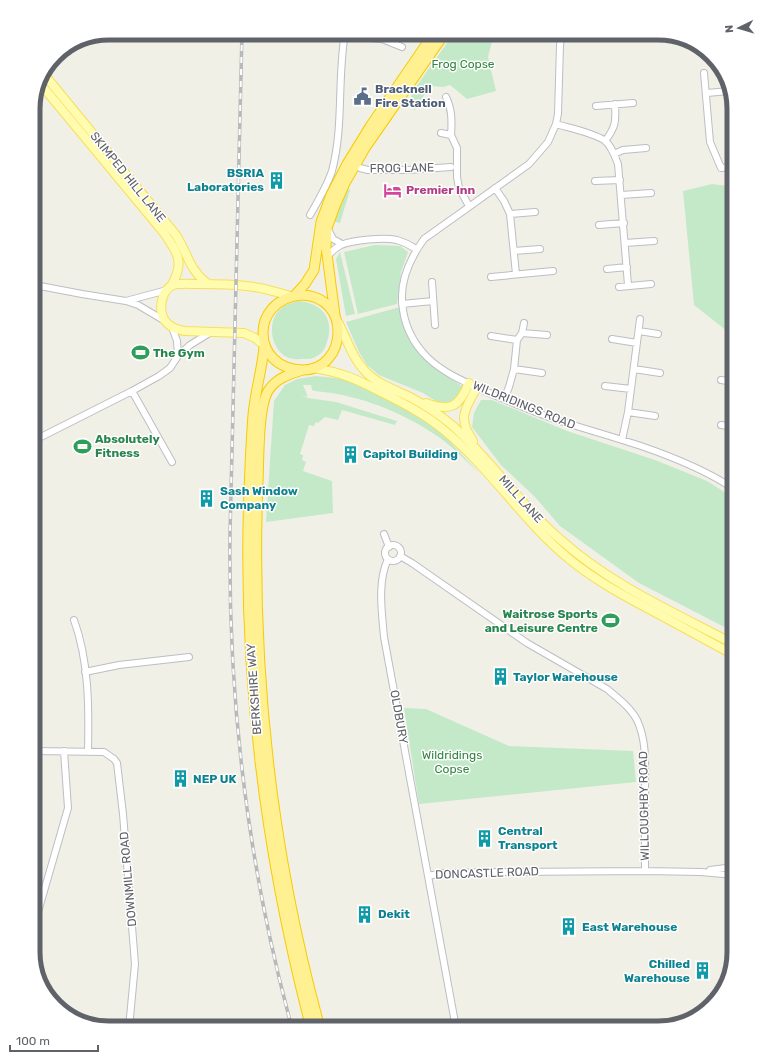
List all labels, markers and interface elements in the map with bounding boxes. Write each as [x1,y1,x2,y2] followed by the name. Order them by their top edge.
[719,8,759,48] north arrow
[723,24,736,33] text: N
[431,57,495,71] park label: Frog Copse
[375,82,446,110] place label: Bracknell Fire Station
[352,86,372,106] public building icon: Bracknell Fire Station
[87,129,169,225] street label: SKIMPED HILL LANE
[370,160,434,176] street label: FROG LANE
[187,166,264,194] place label: BSRIA Laboratories
[267,170,287,190] building icon: BSRIA Laboratories
[383,180,403,200] hotel icon: Premier Inn
[406,183,476,197] place label: Premier Inn
[130,343,150,363] sports icon: The Gym
[153,346,205,360] place label: The Gym
[471,378,577,432] street label: WILDRIDINGS ROAD
[95,432,160,460] place label: Absolutely Fitness
[72,436,92,456] sports icon: Absolutely Fitness
[340,444,360,464] building icon: Capitol Building
[363,447,458,461] place label: Capitol Building
[496,472,546,526] street label: MILL LANE
[220,484,298,512] place label: Sash Window Company
[197,488,217,508] building icon: Sash Window Company
[485,607,598,635] place label: Waitrose Sports and Leisure Centre
[601,611,621,631] sports icon: Waitrose Sports and Leisure Centre
[244,643,264,735] street label: BERKSHIRE WAY
[490,667,510,687] building icon: Taylor Warehouse
[513,670,618,684] place label: Taylor Warehouse
[387,689,411,745] street label: OLDBURY
[422,748,482,776] park label: Wildridings Copse
[636,751,652,861] street label: WILLOUGHBY ROAD
[170,769,190,789] building icon: NEP UK
[193,772,236,786] place label: NEP UK
[498,824,558,852] place label: Central Transport
[475,828,495,848] building icon: Central Transport
[117,831,139,927] street label: DOWNMILL ROAD
[435,864,539,882] street label: DONCASTLE ROAD
[355,904,375,924] building icon: Dekit
[378,907,410,921] place label: Dekit
[559,917,579,937] building icon: East Warehouse
[582,920,677,934] place label: East Warehouse
[624,957,690,985] place label: Chilled Warehouse
[693,961,713,981] building icon: Chilled Warehouse
[10,1027,98,1053] scale bar
[16,1034,50,1048] text: 100 m

